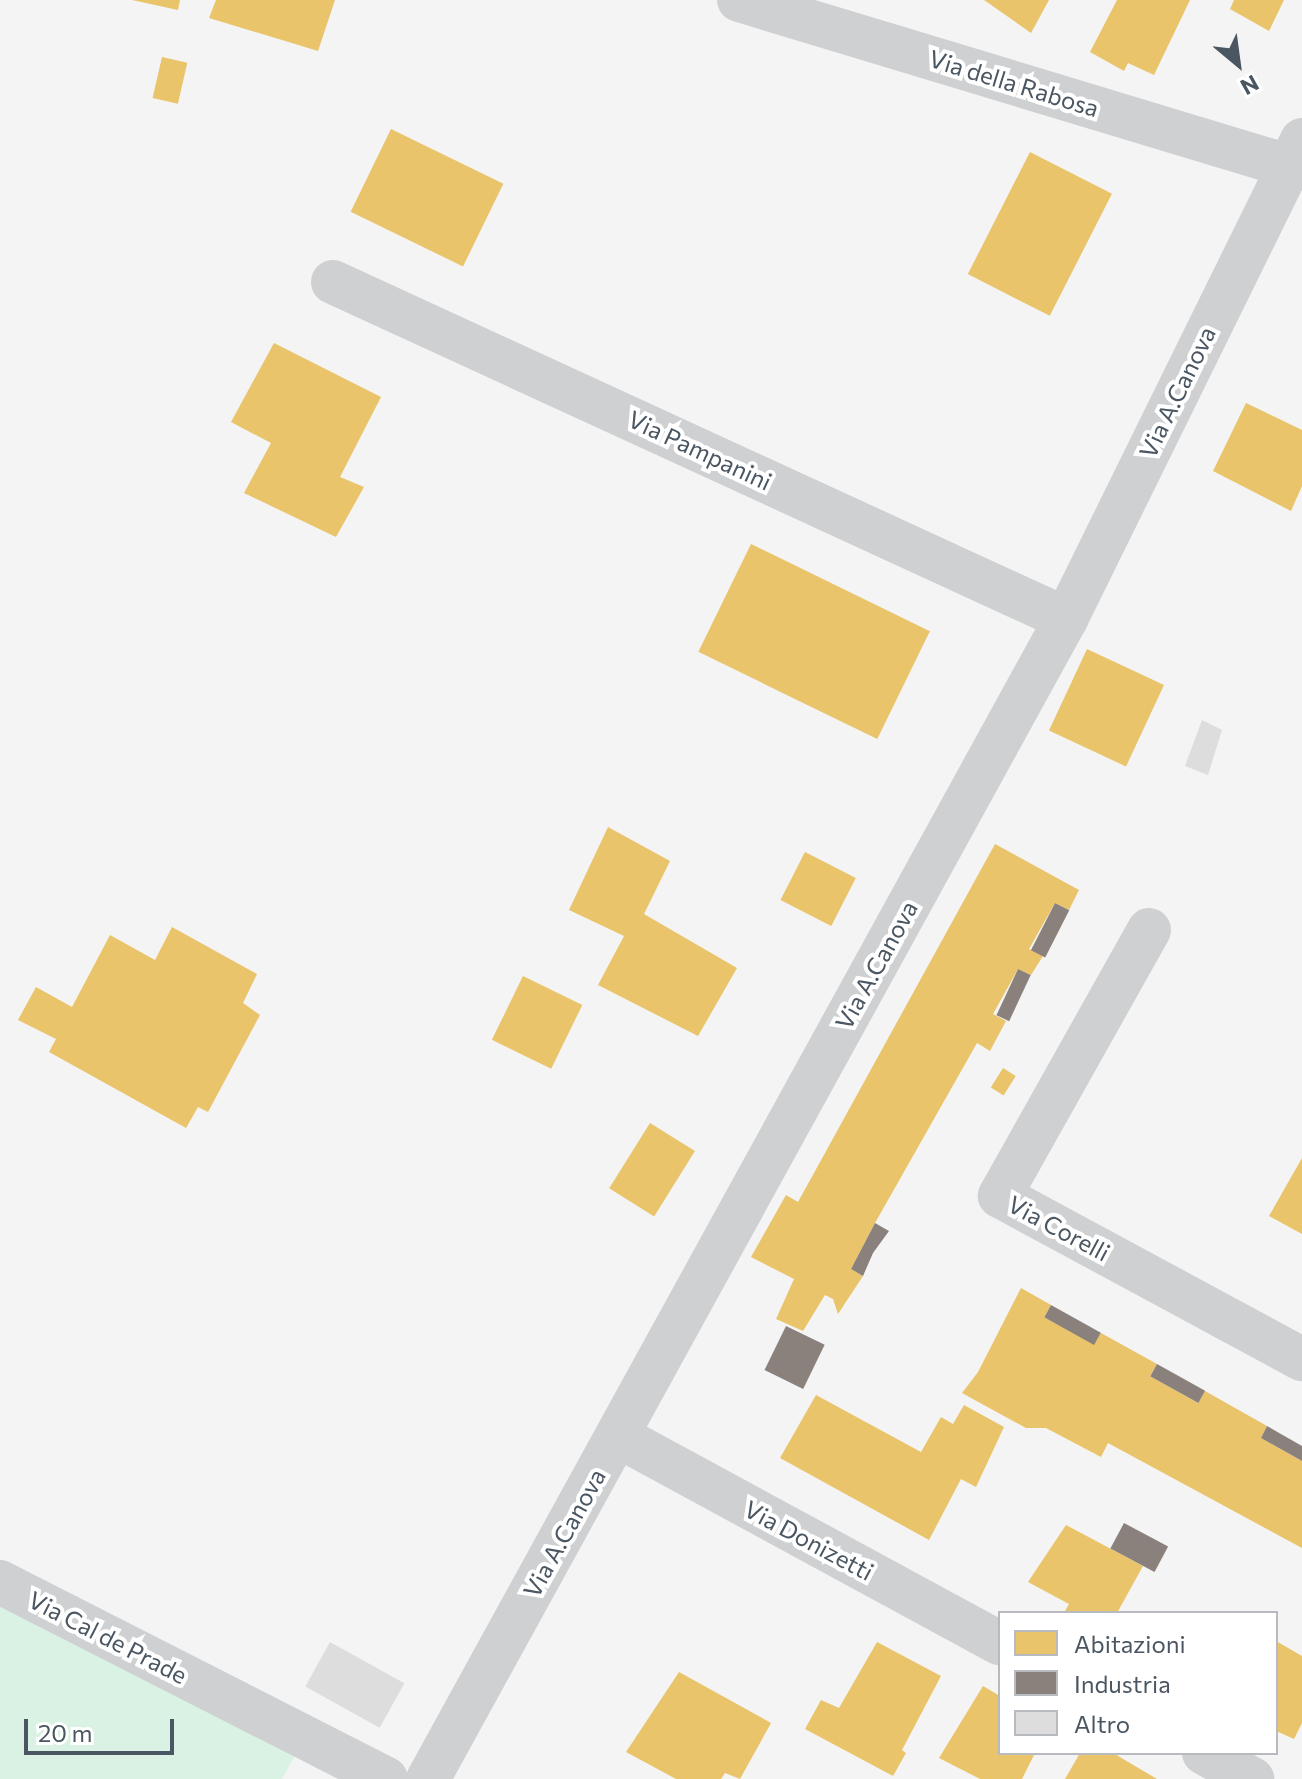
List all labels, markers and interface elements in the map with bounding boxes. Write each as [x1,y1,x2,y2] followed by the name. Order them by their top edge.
[1198,24,1278,104] north arrow
[926,44,1102,122] street label: Via della Rabosa
[1236,70,1264,101] text: N
[1133,322,1221,462] street label: Via A.Canova
[624,404,776,496] street label: Via Pampanini
[829,896,923,1034] street label: Via A.Canova
[1003,1189,1115,1267] street label: Via Corelli
[517,1464,611,1602] street label: Via A.Canova
[740,1494,878,1586] street label: Via Donizetti
[24,1585,192,1689] street label: Via Cal de Prade
[998,1611,1278,1755] legend
[1074,1629,1186,1658] text: Abitazioni
[1074,1669,1171,1698] text: Industria
[28,1703,178,1753] scale bar
[1074,1709,1130,1738] text: Altro
[38,1718,92,1747] text: 20 m

